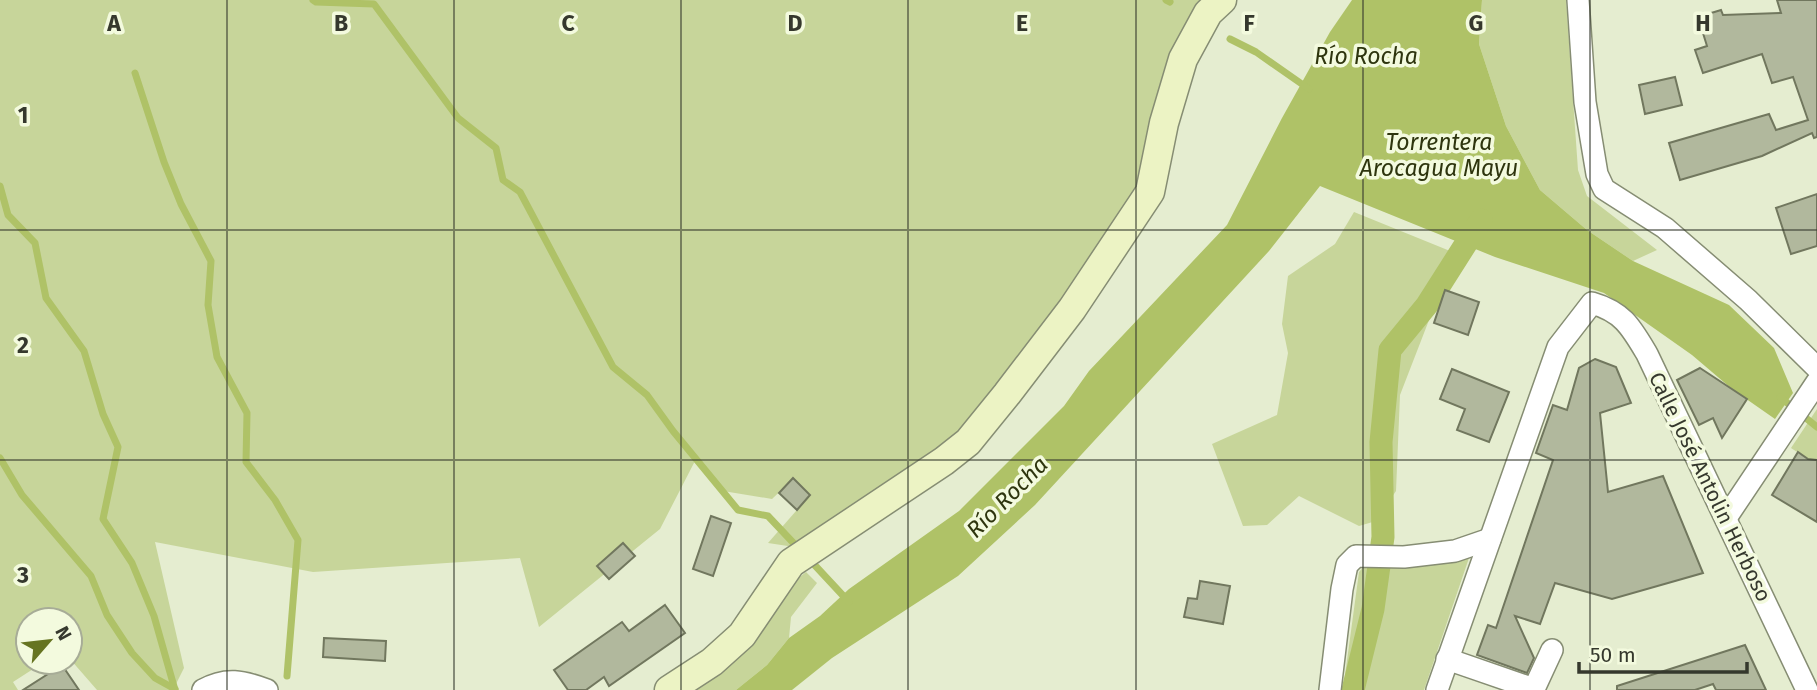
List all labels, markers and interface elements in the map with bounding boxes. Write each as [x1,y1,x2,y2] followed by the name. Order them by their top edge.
[106,9,121,37] text: A
[334,9,348,37] text: B
[561,9,575,37] text: C
[788,9,803,37] text: D
[1016,9,1028,37] text: E
[1243,9,1255,37] text: F
[1469,9,1483,37] text: G
[1695,9,1711,37] text: H
[1314,42,1418,70] water label: Río Rocha
[18,101,28,129] text: 1
[1359,128,1518,182] water label: Torrentera Arocagua Mayu
[17,331,29,359] text: 2
[1643,368,1777,606] street label: Calle José Antolin Herboso
[961,451,1053,543] water label: Río Rocha
[16,561,29,589] text: 3
[14,606,84,676] north arrow
[50,622,77,644] text: N
[1579,630,1747,674] scale bar
[1590,642,1636,668] text: 50 m

